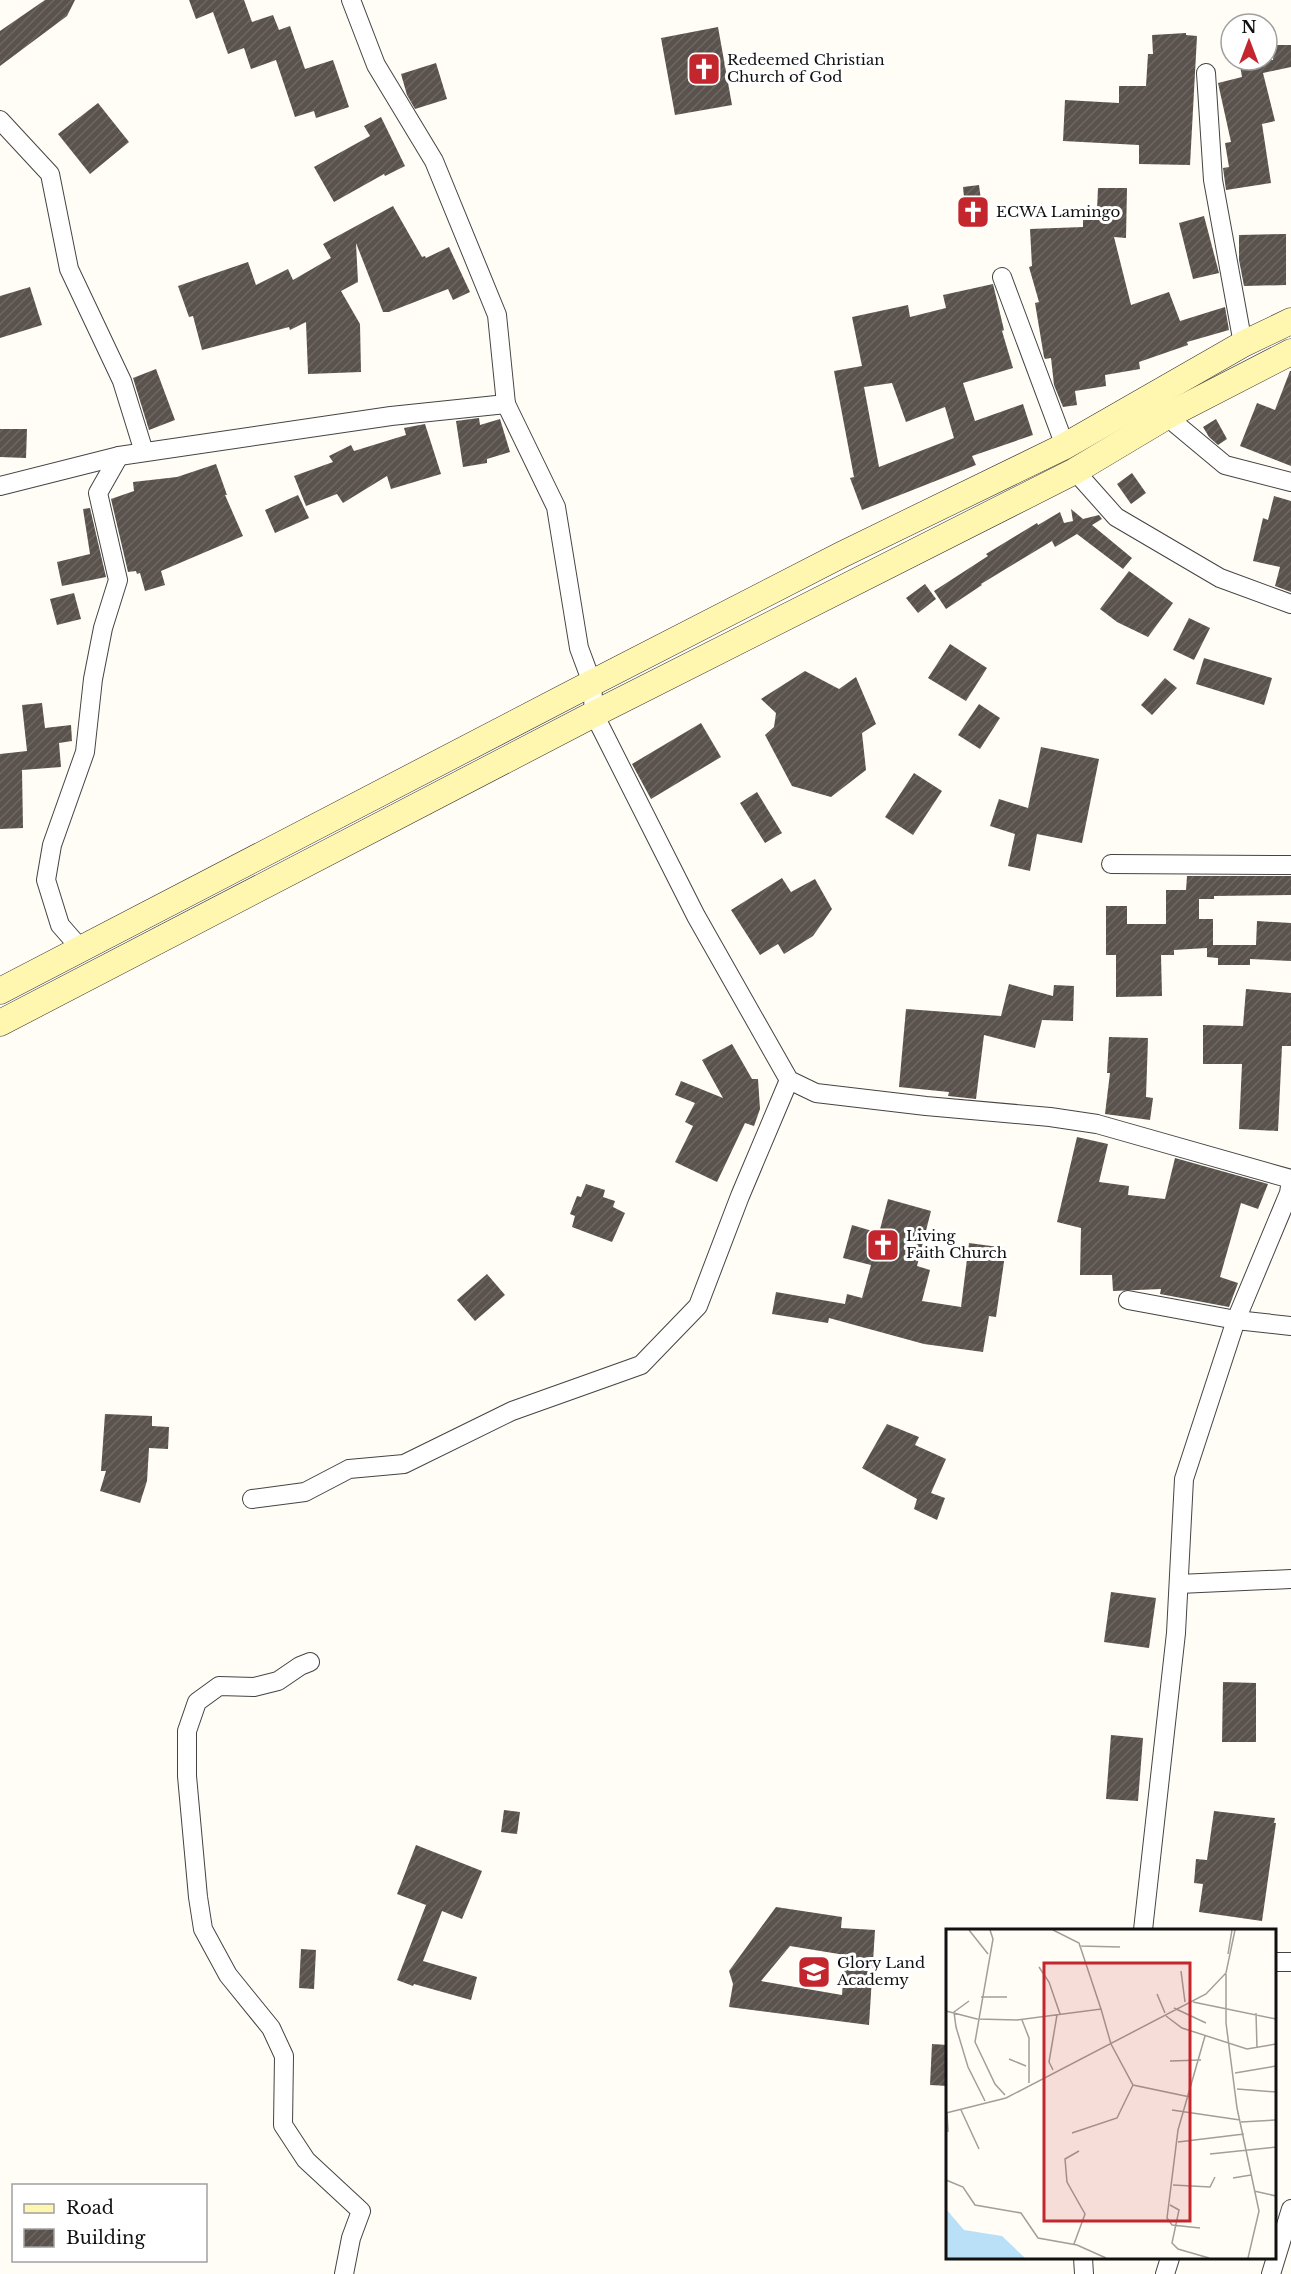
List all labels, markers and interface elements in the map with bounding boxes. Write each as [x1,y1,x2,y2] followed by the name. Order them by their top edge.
[1219,12,1279,72] north arrow
[1241,17,1257,37] text: N
[727,50,885,86] place label: Redeemed Christian Church of God
[686,51,722,87] church icon: Redeemed Christian Church of God
[955,194,991,230] church icon: ECWA Lamingo
[996,202,1120,221] place label: ECWA Lamingo
[906,1226,1007,1262] place label: Living Faith Church
[865,1227,901,1263] church icon: Living Faith Church
[946,1929,1276,2259] inset map
[836,1953,925,1989] place label: Glory Land Academy
[796,1954,832,1990] school or university icon: Glory Land Academy
[12,2184,207,2262] legend
[66,2197,114,2219] text: Road
[66,2227,145,2249] text: Building

